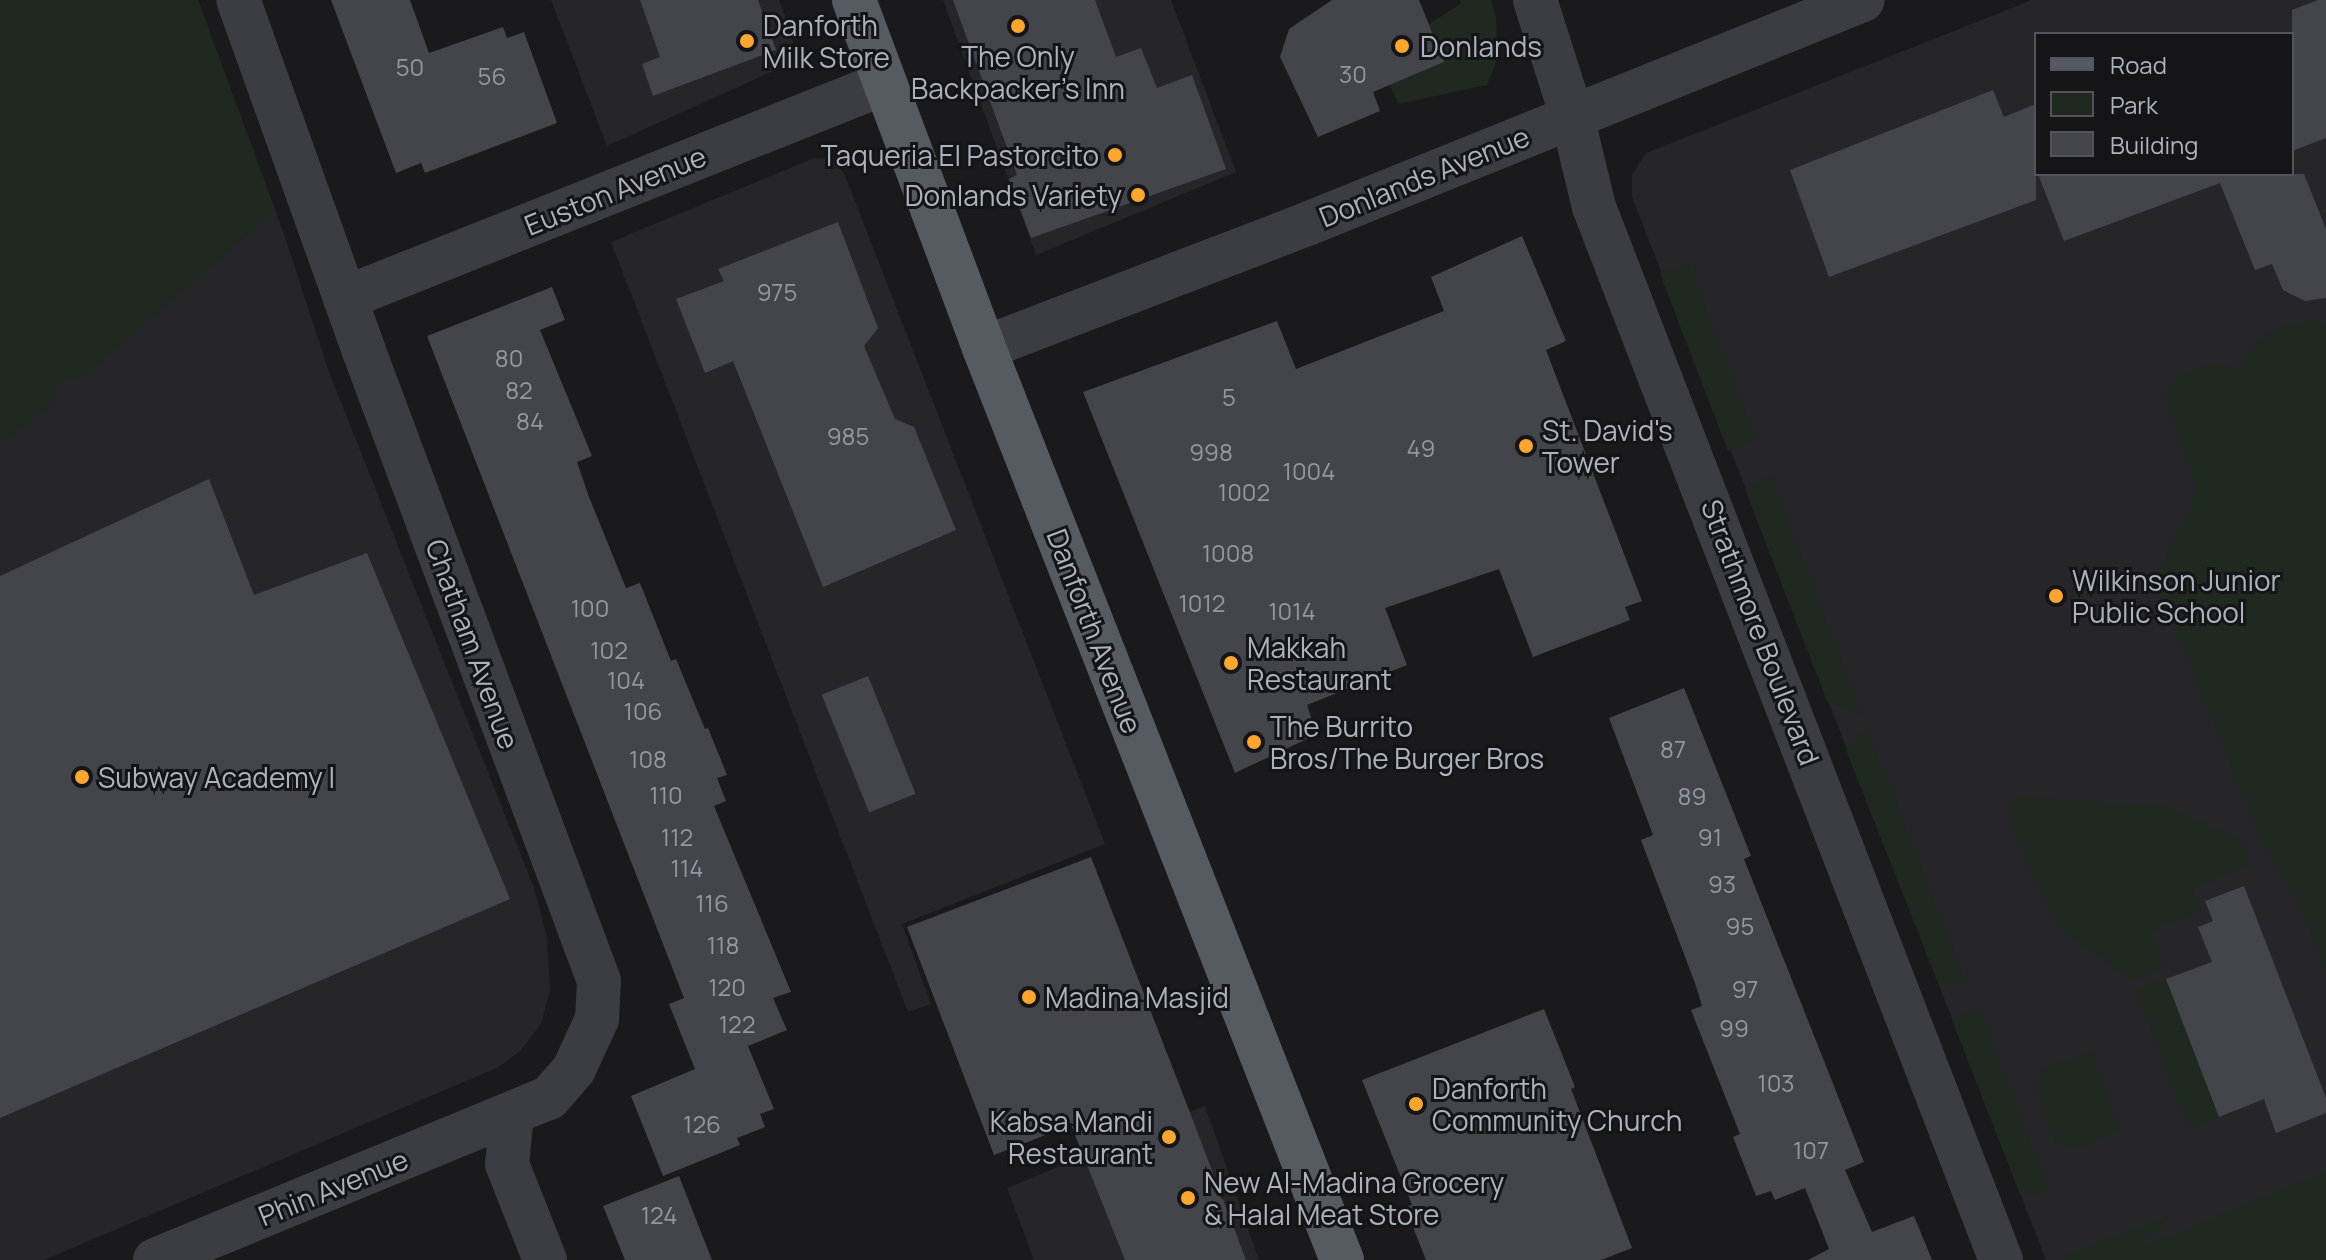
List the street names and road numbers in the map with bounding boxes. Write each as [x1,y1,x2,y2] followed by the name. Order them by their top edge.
[1314,119,1534,233] street label: Donlands Avenue
[519,138,711,242] street label: Euston Avenue
[1695,495,1827,769] street label: Strathmore Boulevard
[1041,524,1149,738] street label: Danforth Avenue
[419,535,527,753] street label: Chatham Avenue
[253,1142,413,1232] street label: Phin Avenue

